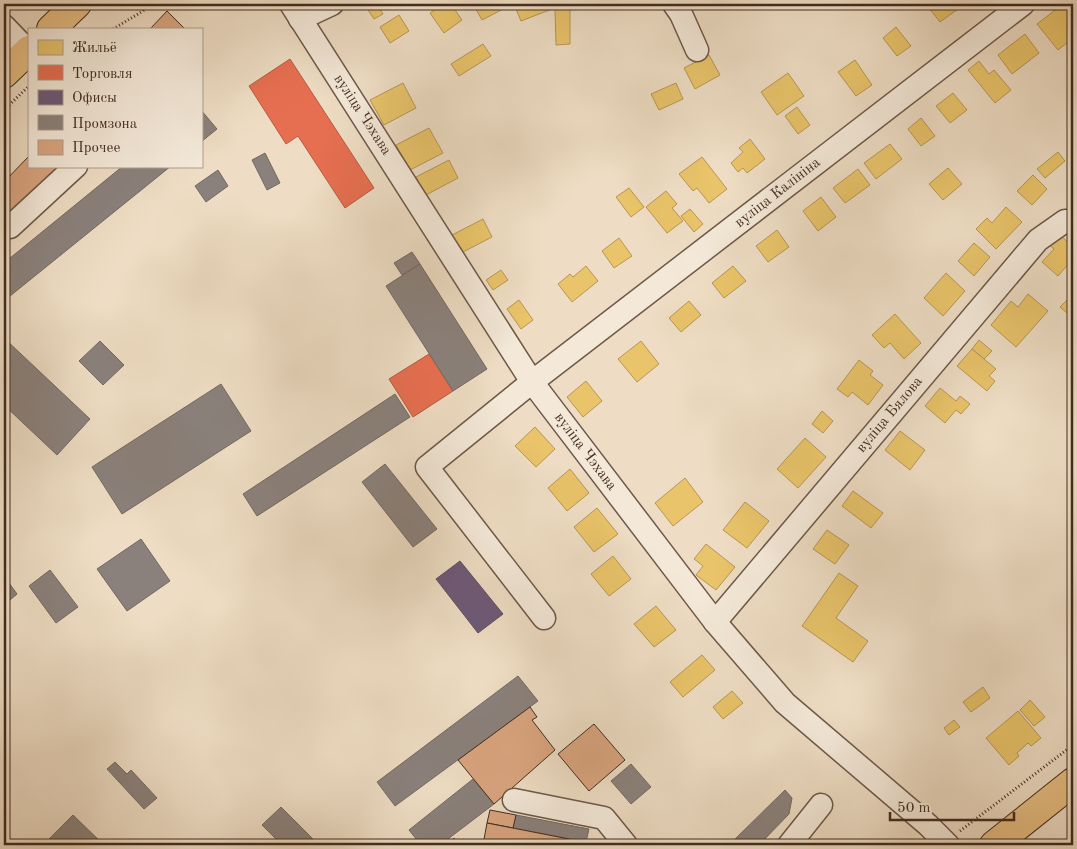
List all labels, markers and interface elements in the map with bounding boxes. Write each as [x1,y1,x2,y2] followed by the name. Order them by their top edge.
[28,28,202,168] legend
[72,41,117,56] text: Жильё
[72,67,133,82] text: Торговля
[330,72,394,159] street label: вуліца Чэхава
[72,91,117,106] text: Офисы
[72,117,138,132] text: Промзона
[72,141,120,156] text: Прочее
[733,155,824,231] street label: вуліца Калініна
[854,374,926,456] street label: вуліца Бялова
[551,410,619,494] street label: вуліца Чэхава
[890,789,1013,821] scale bar
[897,801,931,816] text: 50 m

